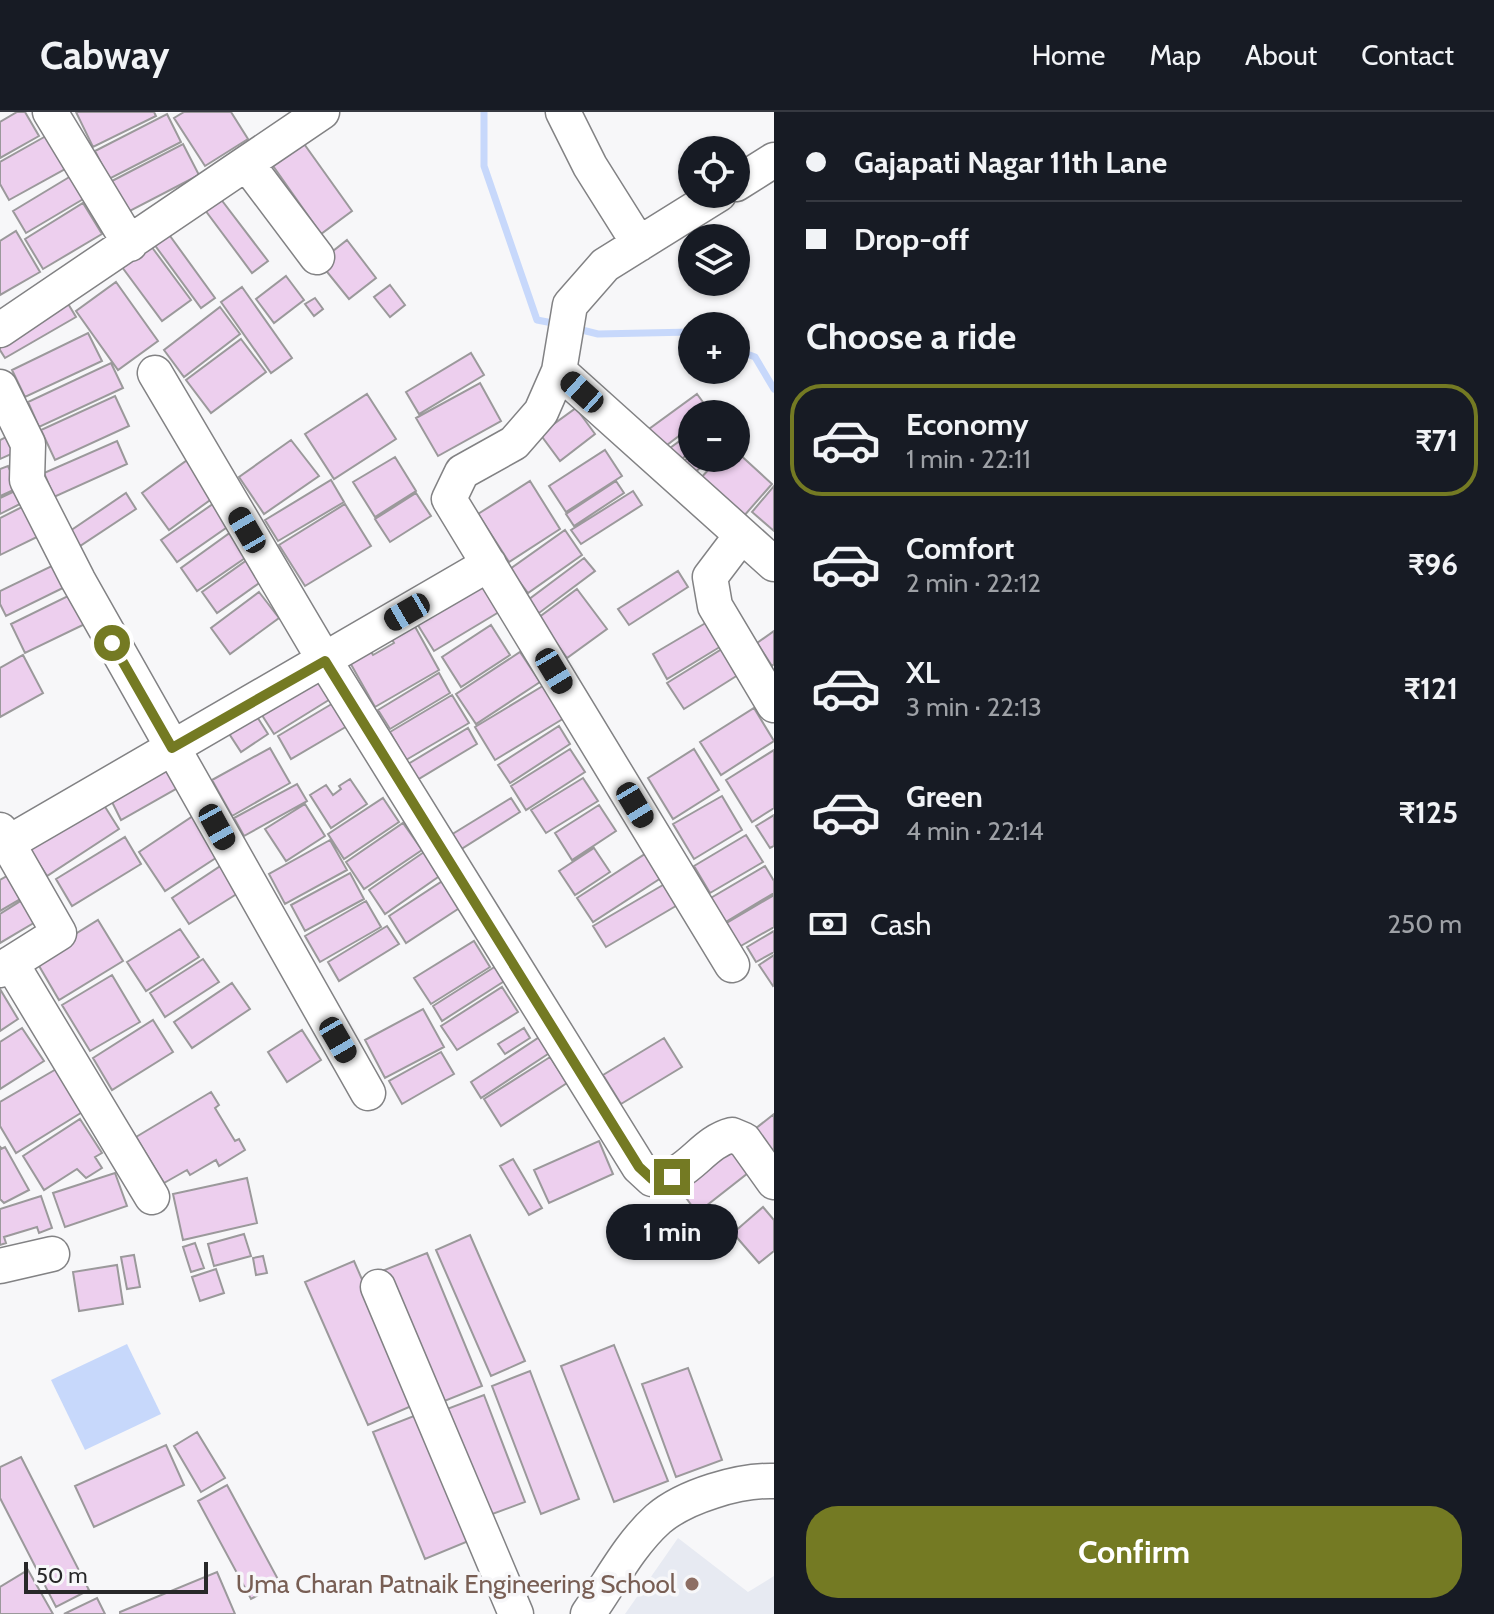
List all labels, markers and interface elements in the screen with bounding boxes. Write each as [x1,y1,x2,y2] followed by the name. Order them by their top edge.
[40,32,170,79] text: Cabway
[1032,38,1105,72] text: Home
[1149,38,1201,72] text: Map
[1245,38,1317,72] text: About
[1361,38,1454,72] text: Contact
[678,136,750,472] map controls
[678,136,750,208] button: locate
[854,144,1167,181] text: Gajapati Nagar 11th Lane
[854,221,969,258] text: Drop-off
[678,224,750,296] button: layers
[678,312,750,384] button: +
[806,314,1016,358] text: Choose a ride
[556,367,608,417] car
[678,400,750,472] button: −
[810,404,882,476] icon: car
[906,406,1029,443] text: Economy
[1415,422,1458,459] text: ₹71
[906,443,1031,475] text: 1 min · 22:11
[225,503,269,557] car
[810,528,882,600] icon: car
[906,530,1014,567] text: Comfort
[1408,546,1458,583] text: ₹96
[906,567,1041,599] text: 2 min · 22:12
[380,590,434,634] car
[94,625,130,661] route start
[531,644,577,698] car
[810,652,882,724] icon: car
[906,654,940,691] text: XL
[1404,670,1458,707] text: ₹121
[906,691,1042,723] text: 3 min · 22:13
[810,776,882,848] icon: car
[612,778,658,832] car
[906,778,983,815] text: Green
[1399,794,1458,831] text: ₹125
[195,800,239,854] car
[906,815,1044,847] text: 4 min · 22:14
[806,902,850,946] icon: cash
[870,906,932,943] text: Cash
[1388,908,1462,940] text: 250 m
[316,1013,360,1067] car
[654,1159,690,1195] route end
[606,1205,738,1261] callout: 1 min
[643,1216,701,1248] text: 1 min
[806,1506,1462,1598] button: Confirm
[24,1558,208,1594] scale bar
[36,1562,88,1589] text: 50 m
[236,1568,676,1600] place label: Uma Charan Patnaik Engineering School
[683,1575,701,1593] marker: Uma Charan Patnaik Engineering School

